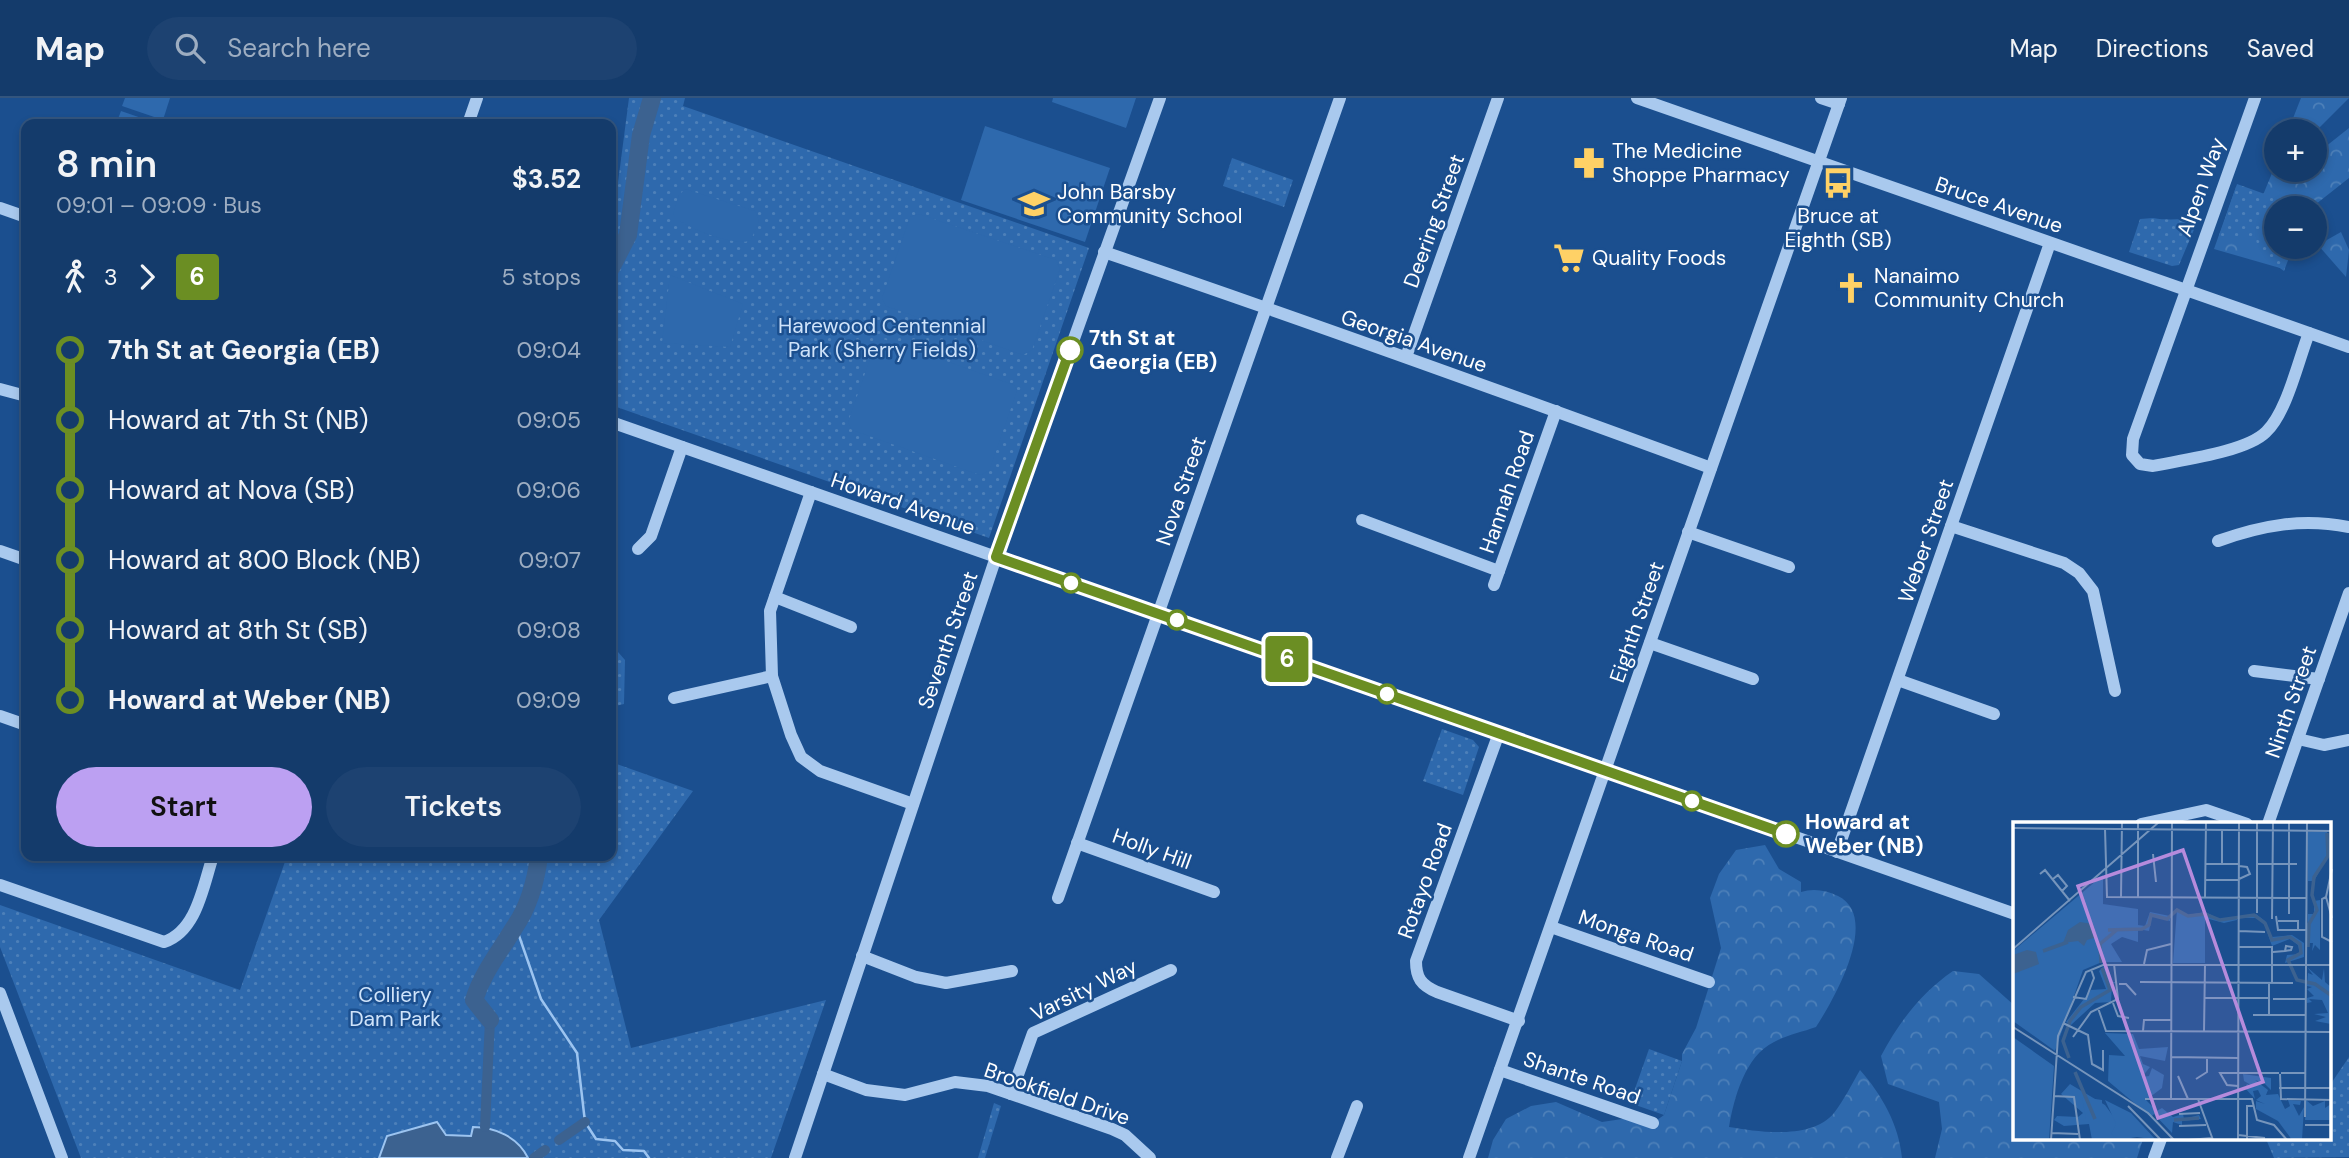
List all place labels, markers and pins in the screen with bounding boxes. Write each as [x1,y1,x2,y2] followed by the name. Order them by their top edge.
[1612,137,1790,189] place label: The Medicine Shoppe Pharmacy
[1572,146,1606,180] pharmacy icon: The Medicine Shoppe Pharmacy
[1821,166,1855,200] bus stop icon: Bruce at Eighth (SB)
[1057,178,1242,230] place label: John Barsby Community School
[1017,187,1051,221] school or university icon: John Barsby Community School
[1784,202,1892,254] place label: Bruce at Eighth (SB)
[1552,241,1586,275] supermarket icon: Quality Foods
[1592,244,1726,272] place label: Quality Foods
[1874,262,2064,314] place label: Nanaimo Community Church
[1834,271,1868,305] church icon: Nanaimo Community Church
[1089,324,1217,376] place label: 7th St at Georgia (EB)
[1057,337,1083,363] marker: 7th St at Georgia (EB)
[1061,573,1081,593] unlabelled marker
[1167,610,1187,630] unlabelled marker
[1377,684,1397,704] unlabelled marker
[1682,791,1702,811] unlabelled marker
[1805,808,1924,860] place label: Howard at Weber (NB)
[1773,821,1799,847] marker: Howard at Weber (NB)

